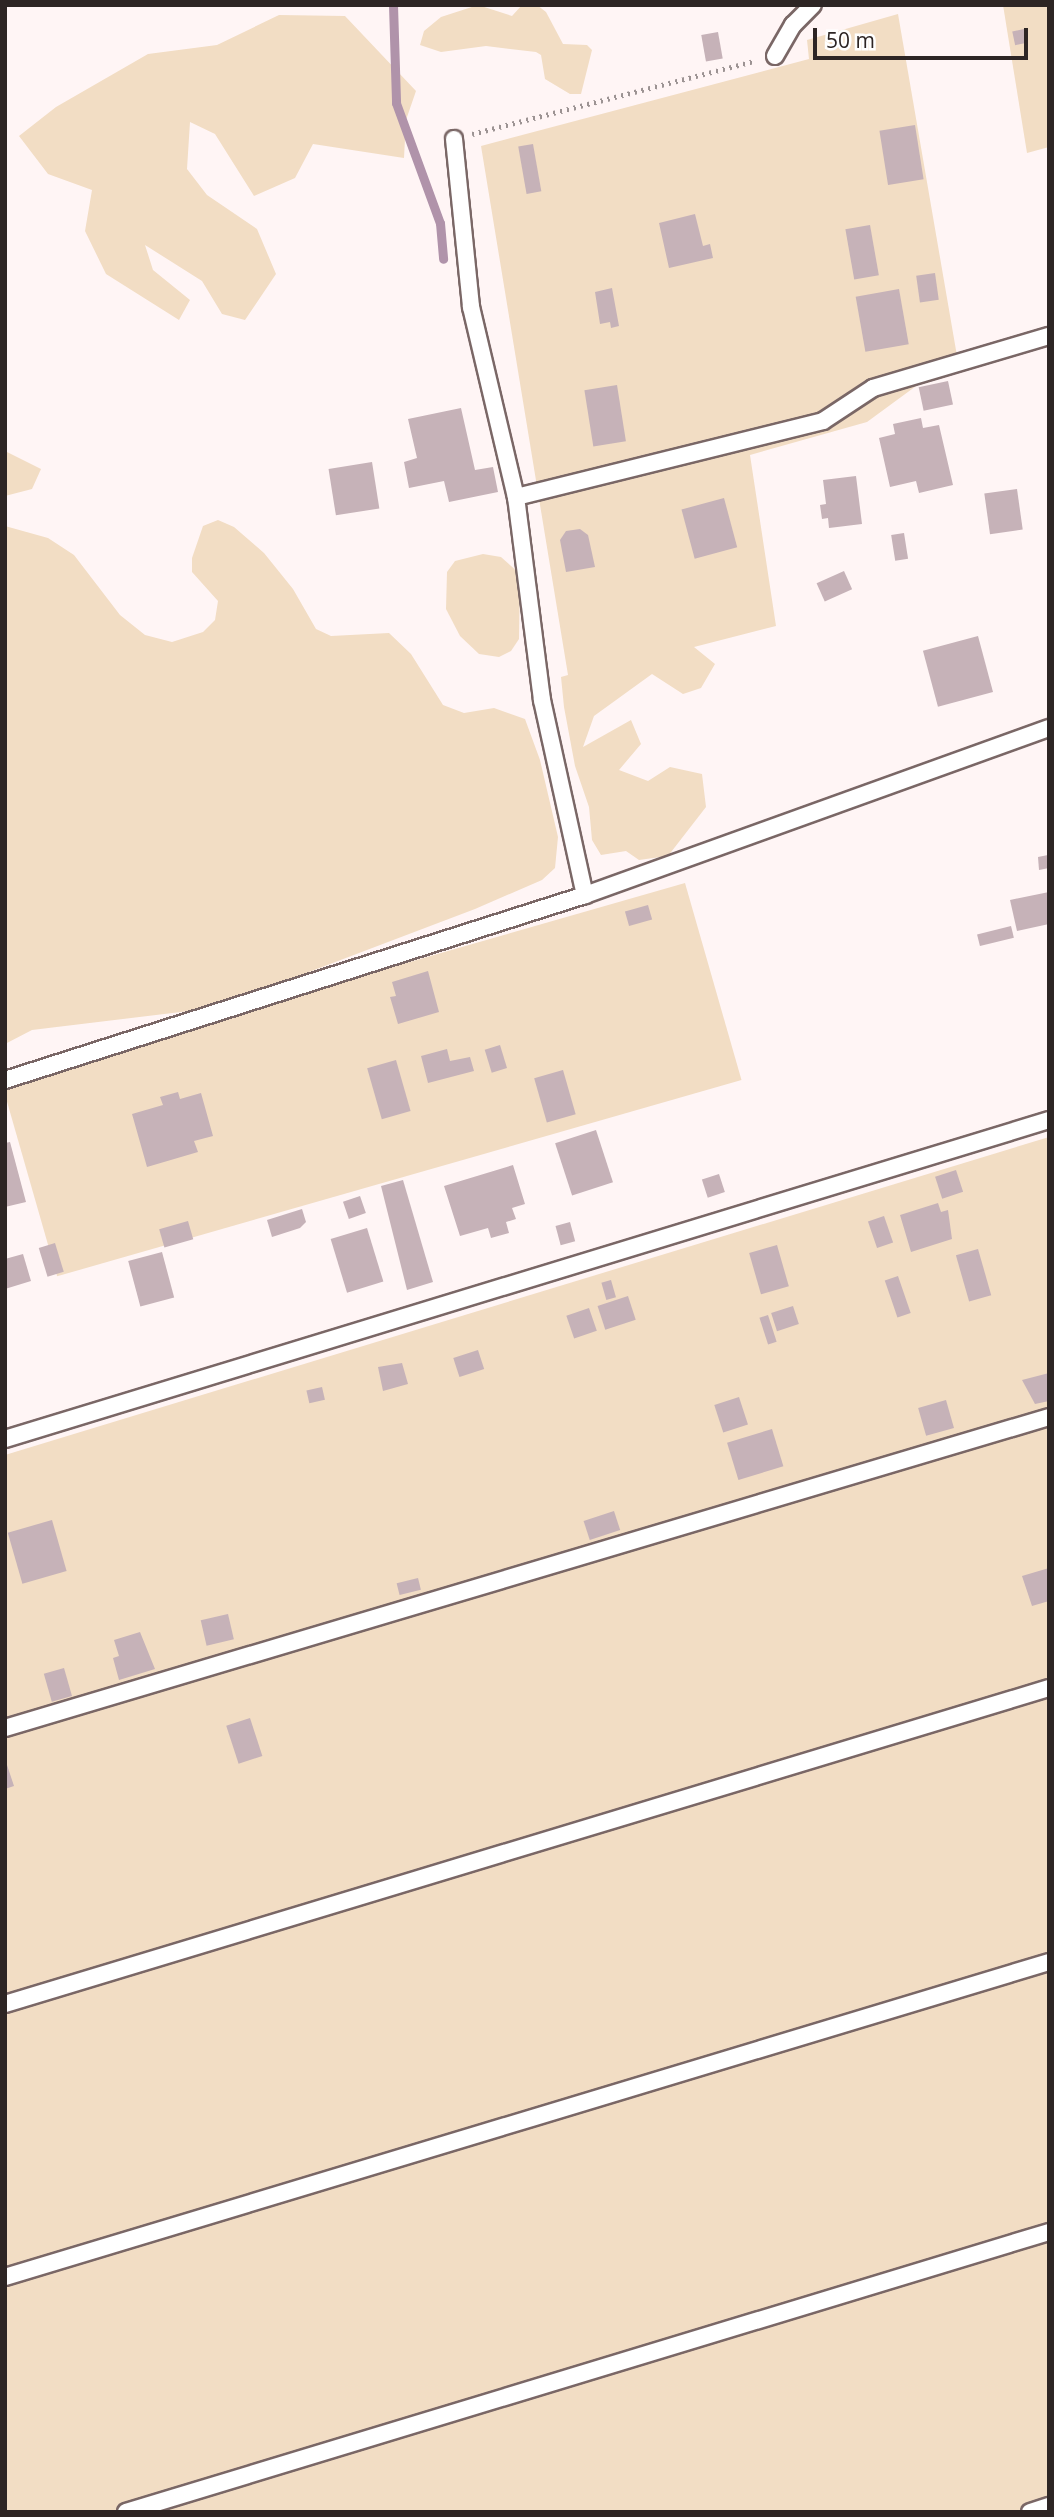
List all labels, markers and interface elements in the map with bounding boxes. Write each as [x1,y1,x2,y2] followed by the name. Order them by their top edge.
[816,14,1031,58] scale bar
[826,26,875,54] text: 50 m

